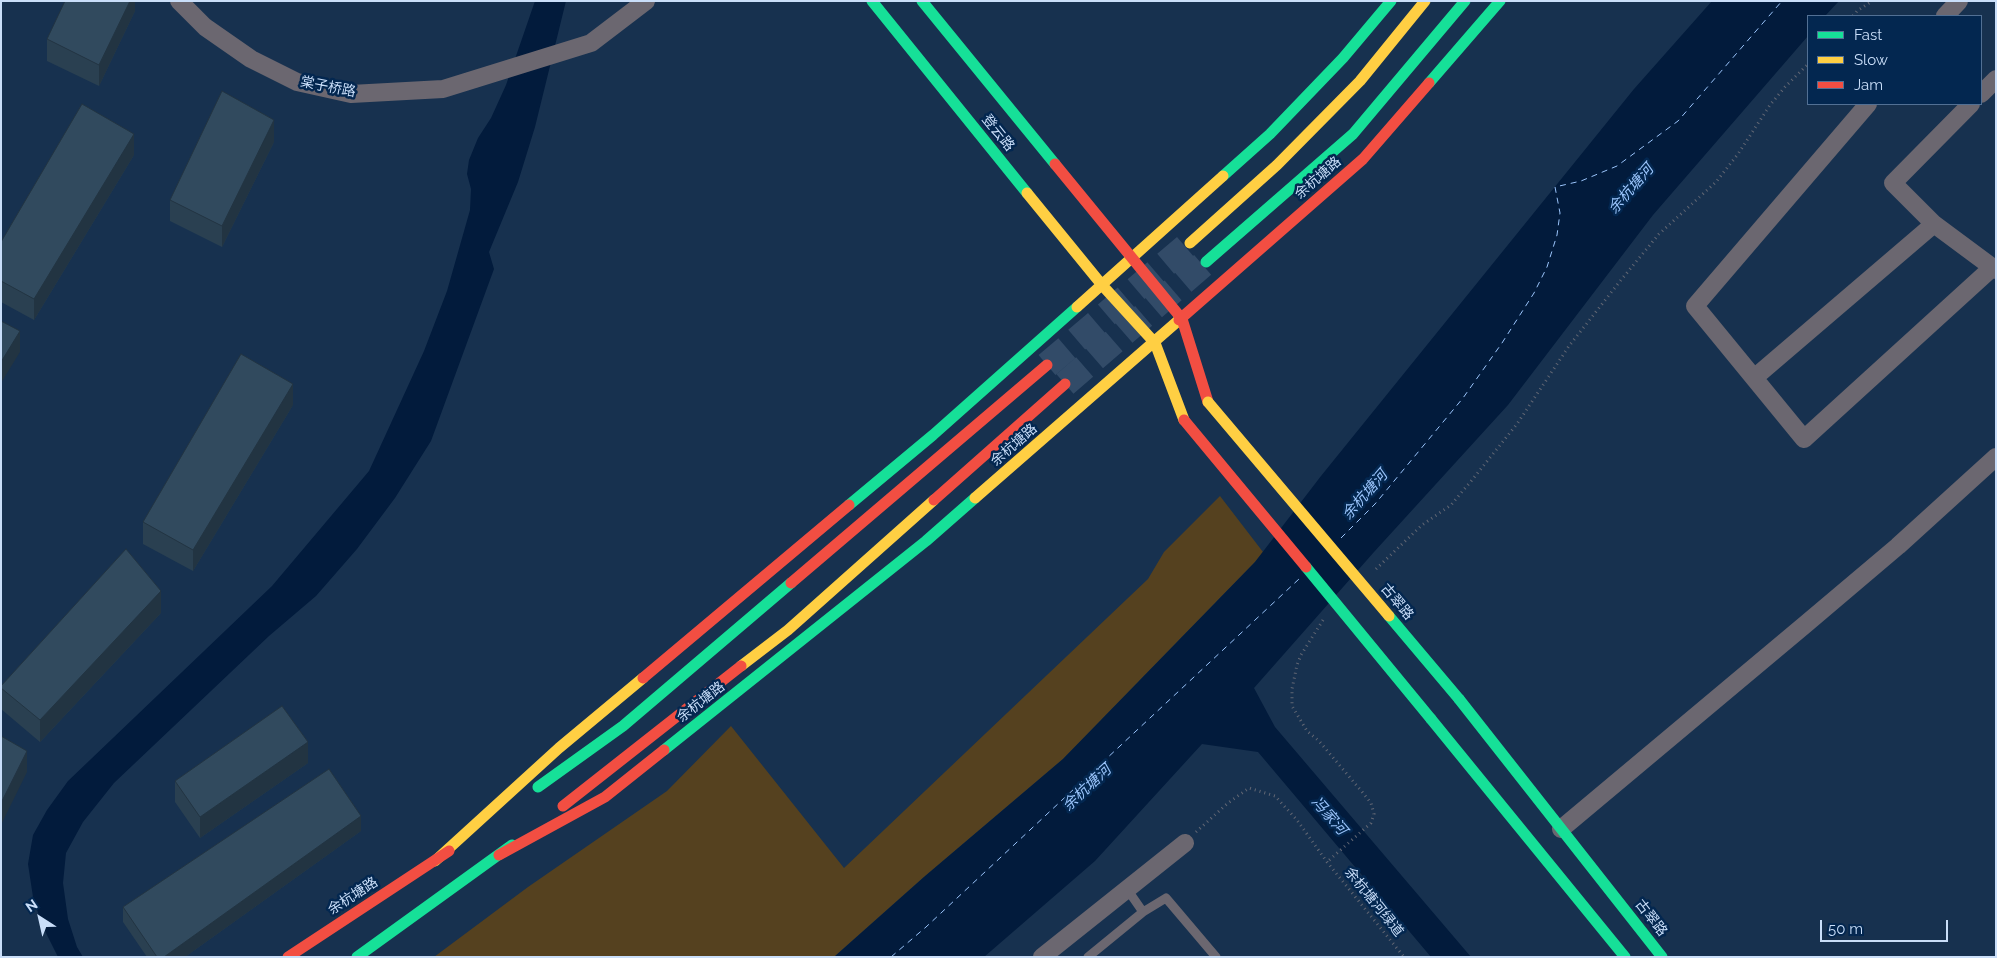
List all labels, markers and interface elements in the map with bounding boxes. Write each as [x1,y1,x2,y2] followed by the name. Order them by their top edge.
[1807,15,1982,105] legend
[1854,26,1882,44] text: Fast
[1854,51,1888,69] text: Slow
[299,73,357,101] street label: 棠子桥路
[1854,76,1883,94] text: Jam
[978,111,1018,155] street label: 登云路
[1291,153,1345,203] street label: 余杭塘路
[1605,160,1657,218] water label: 余杭塘河
[987,420,1041,470] street label: 余杭塘路
[1339,466,1391,524] water label: 余杭塘河
[1377,581,1417,623] street label: 古翠路
[674,678,728,726] street label: 余杭塘路
[1059,761,1115,815] water label: 余杭塘河
[1307,793,1351,839] water label: 冯家河
[1341,864,1407,940] street label: 余杭塘河绿道
[325,874,381,918] street label: 余杭塘路
[15,893,65,943] north arrow
[22,896,40,915] text: N
[1631,896,1671,940] street label: 古翠路
[1822,910,1950,942] scale bar
[1828,920,1863,938] text: 50 m

